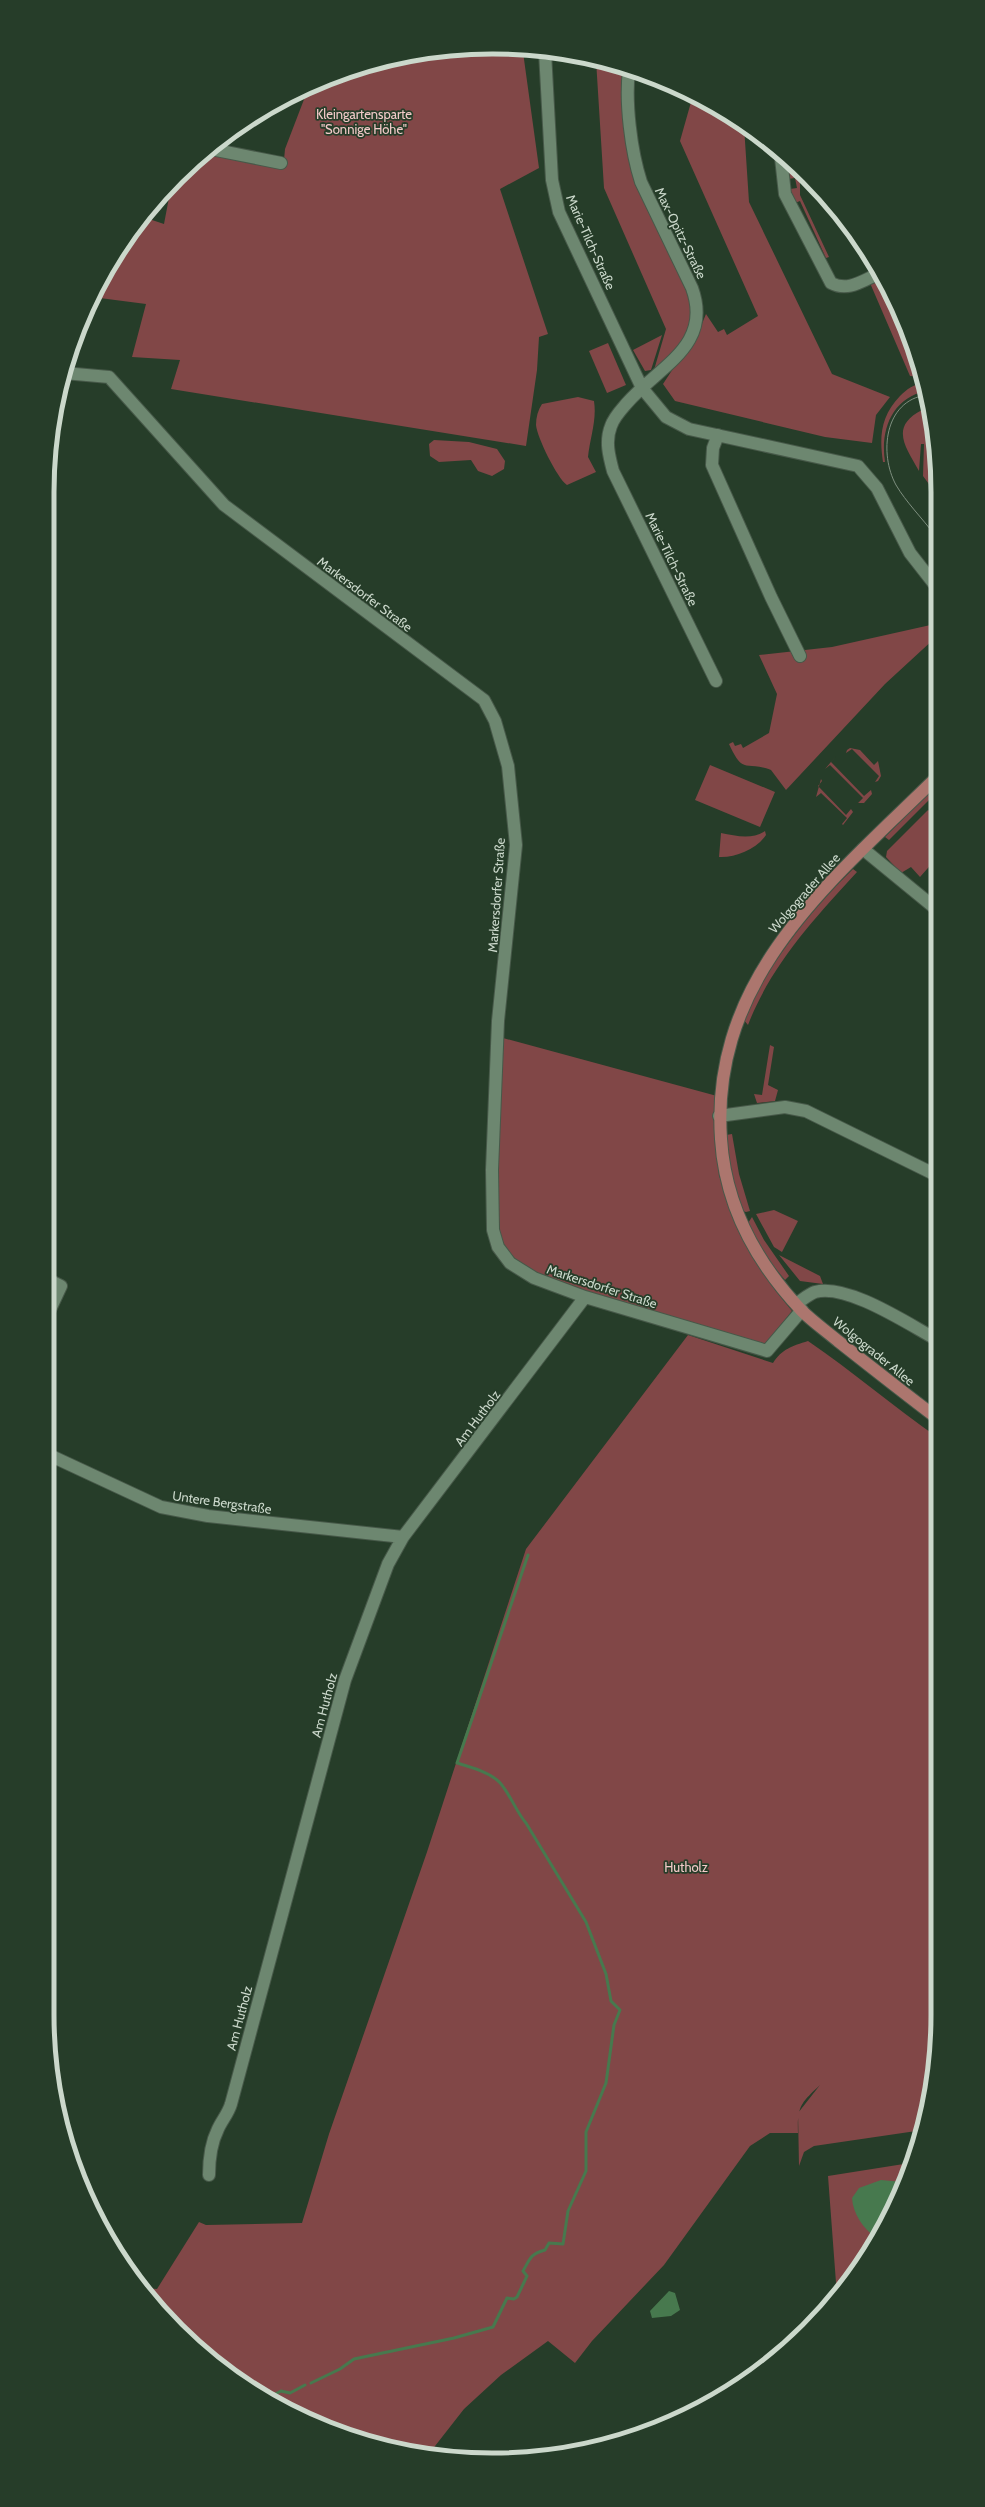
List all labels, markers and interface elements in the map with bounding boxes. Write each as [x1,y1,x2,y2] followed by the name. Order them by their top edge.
[316,106,412,137] park label: Kleingartensparte "Sonnige Höhe"
[652,185,710,282] street label: Max-Opitz-Straße
[563,192,619,292] street label: Marie-Tilch-Straße
[642,510,702,609] street label: Marie-Tilch-Straße
[314,553,416,635] street label: Markersdorfer Straße
[484,837,508,953] street label: Markersdorfer Straße
[765,850,843,936] street label: Wolgograder Allee
[545,1261,659,1311] street label: Markersdorfer Straße
[830,1313,918,1389] street label: Wolgograder Allee
[451,1387,503,1449] street label: Am Hutholz
[171,1487,273,1517] street label: Untere Bergstraße
[308,1671,340,1739] street label: Am Hutholz
[664,1859,708,1875] park label: Hutholz
[223,1984,255,2052] street label: Am Hutholz

